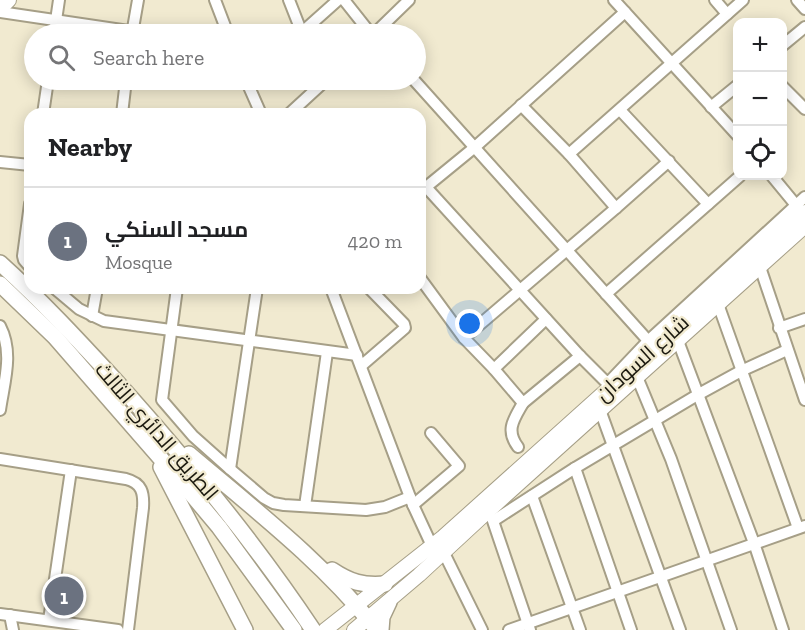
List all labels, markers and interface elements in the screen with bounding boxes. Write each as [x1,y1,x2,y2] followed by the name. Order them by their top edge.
[733,18,787,180] map controls
[733,18,787,72] button: +
[24,24,426,90] search box
[45,41,78,74] icon: search
[93,44,204,71] text: Search here
[733,72,787,126] button: −
[733,126,787,180] button: locate
[48,131,132,163] text: Nearby
[105,216,248,243] text: مسجد السنكي
[63,229,72,253] text: 1
[348,229,402,253] text: 420 m
[105,250,173,274] text: Mosque
[455,309,484,338] your location
[590,310,695,408] street label: شارع السودان
[87,357,224,508] street label: الطريق الدائري الثالث
[44,574,84,618] pin: 1

